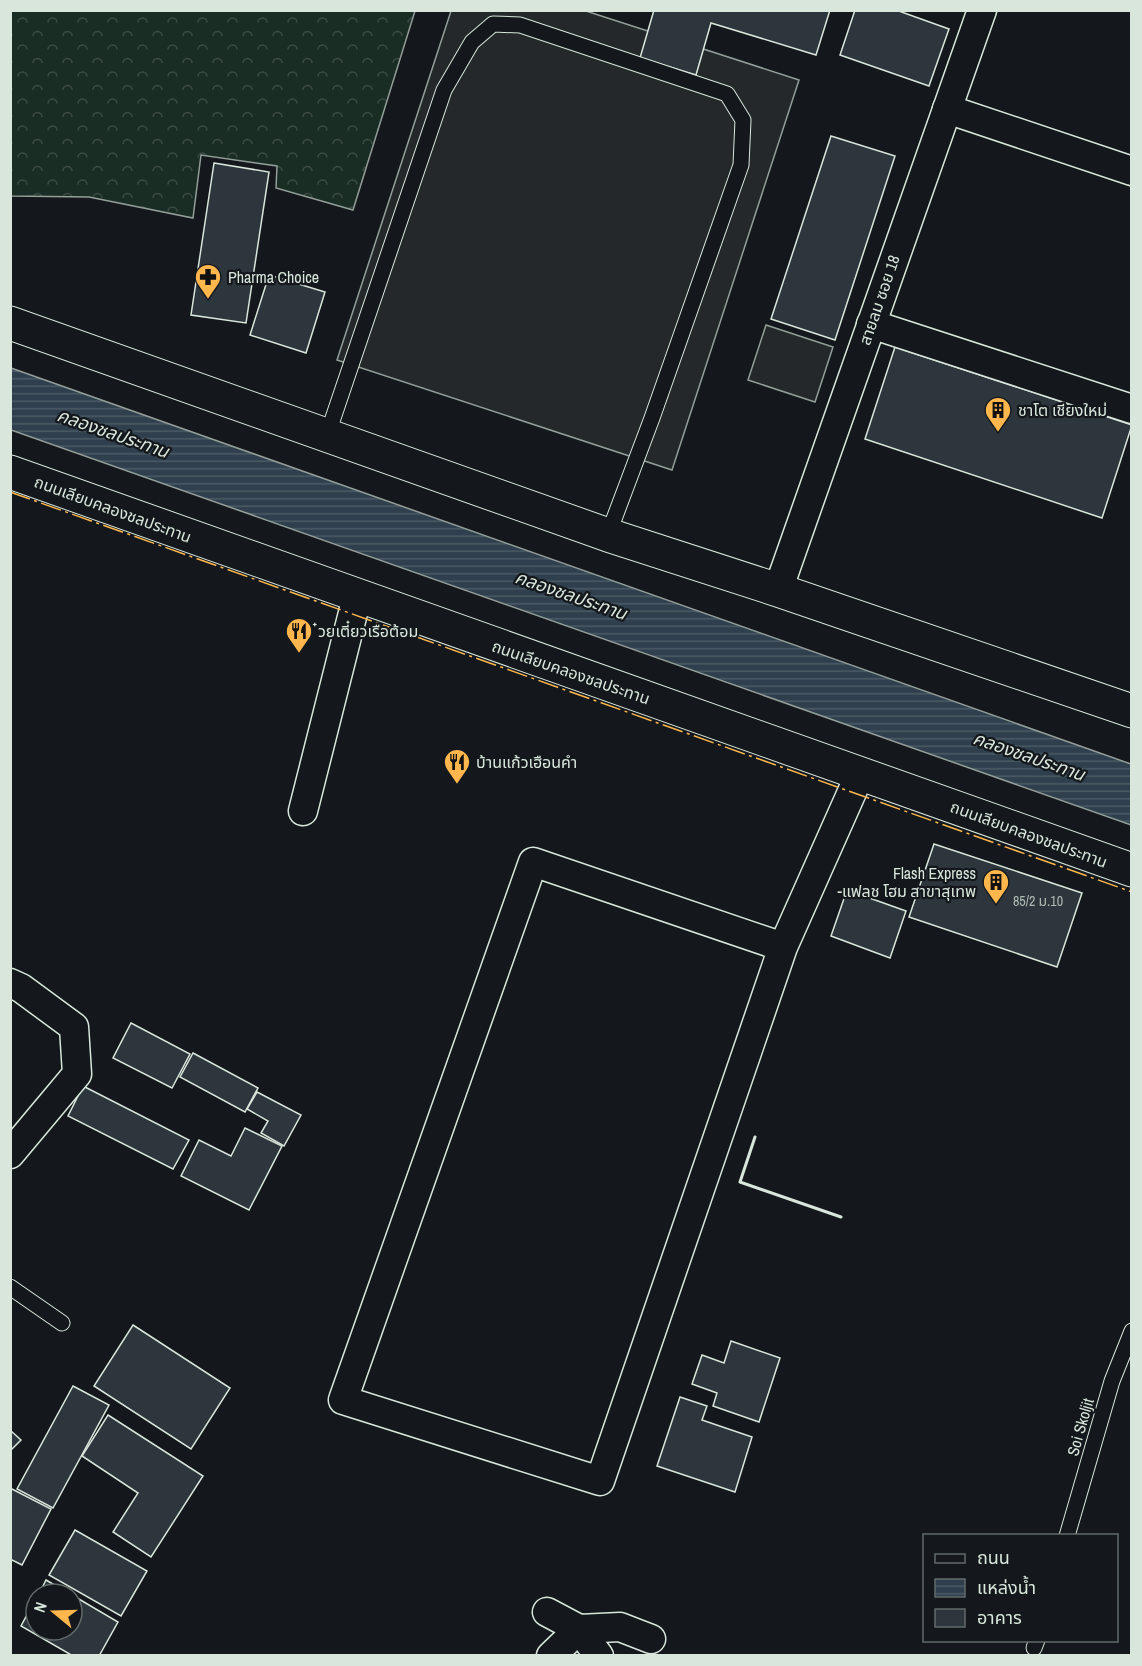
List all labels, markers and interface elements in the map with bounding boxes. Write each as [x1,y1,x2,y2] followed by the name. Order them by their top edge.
[853,252,905,348] street label: สายลม ซอย 18
[193,262,223,300] pharmacy icon: Pharma Choice
[228,266,319,288] place label: Pharma Choice
[983,395,1013,433] building icon: ชาโต เชียงใหม่
[1018,399,1107,421] place label: ชาโต เชียงใหม่
[54,402,173,464] water label: คลองชลประทาน
[31,470,195,548] street label: ถนนเลียบคลองชลประทาน
[512,564,631,626] water label: คลองชลประทาน
[284,616,314,654] restaurant icon: ๋วยเตี๋ยวเรือต้อม
[312,620,418,642] place label: ๋วยเตี๋ยวเรือต้อม
[489,635,653,709] street label: ถนนเลียบคลองชลประทาน
[970,725,1089,787] water label: คลองชลประทาน
[442,747,472,785] restaurant icon: บ้านแก้วเฮือนคำ
[476,751,577,773] place label: บ้านแก้วเฮือนคำ
[947,795,1111,873] street label: ถนนเลียบคลองชลประทาน
[838,862,976,902] place label: Flash Express -แฟลช โฮม สาขาสุเทพ
[981,867,1011,905] building icon: Flash Express -แฟลช โฮม สาขาสุเทพ
[1013,892,1063,910] house number: 85/2 ม.10
[1061,1395,1099,1458] street label: Soi Skoljit
[923,1534,1118,1642] legend
[977,1545,1010,1570] text: ถนน
[977,1575,1036,1600] text: แหล่งน้ำ
[24,1582,84,1642] north arrow
[28,1599,52,1615] text: N
[977,1605,1022,1630] text: อาคาร

